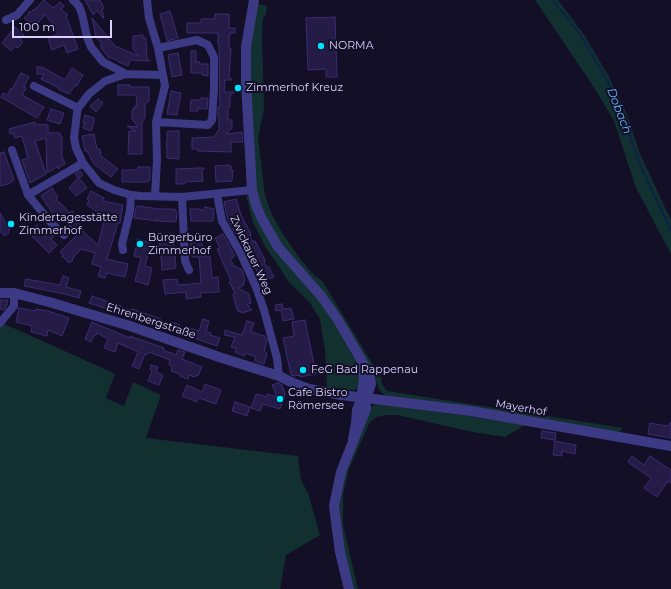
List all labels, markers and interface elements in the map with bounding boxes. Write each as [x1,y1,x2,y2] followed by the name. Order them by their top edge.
[14,12,114,38] scale bar
[19,19,55,34] text: 100 m
[329,39,374,53] place label: NORMA
[316,41,326,51] marker: NORMA
[246,81,343,95] place label: Zimmerhof Kreuz
[233,83,243,93] marker: Zimmerhof Kreuz
[604,86,634,136] water label: Dobach
[19,211,117,237] place label: Kindertagesstätte Zimmerhof
[227,213,275,297] street label: Zwickauer Weg
[6,219,16,229] marker: Kindertagesstätte Zimmerhof
[148,231,212,257] place label: Bürgerbüro Zimmerhof
[135,239,145,249] marker: Bürgerbüro Zimmerhof
[105,300,197,342] street label: Ehrenbergstraße
[311,363,418,377] place label: FeG Bad Rappenau
[298,365,308,375] marker: FeG Bad Rappenau
[288,386,348,412] place label: Cafe Bistro Römersee
[275,394,285,404] marker: Cafe Bistro Römersee
[494,397,548,419] street label: Mayerhof

